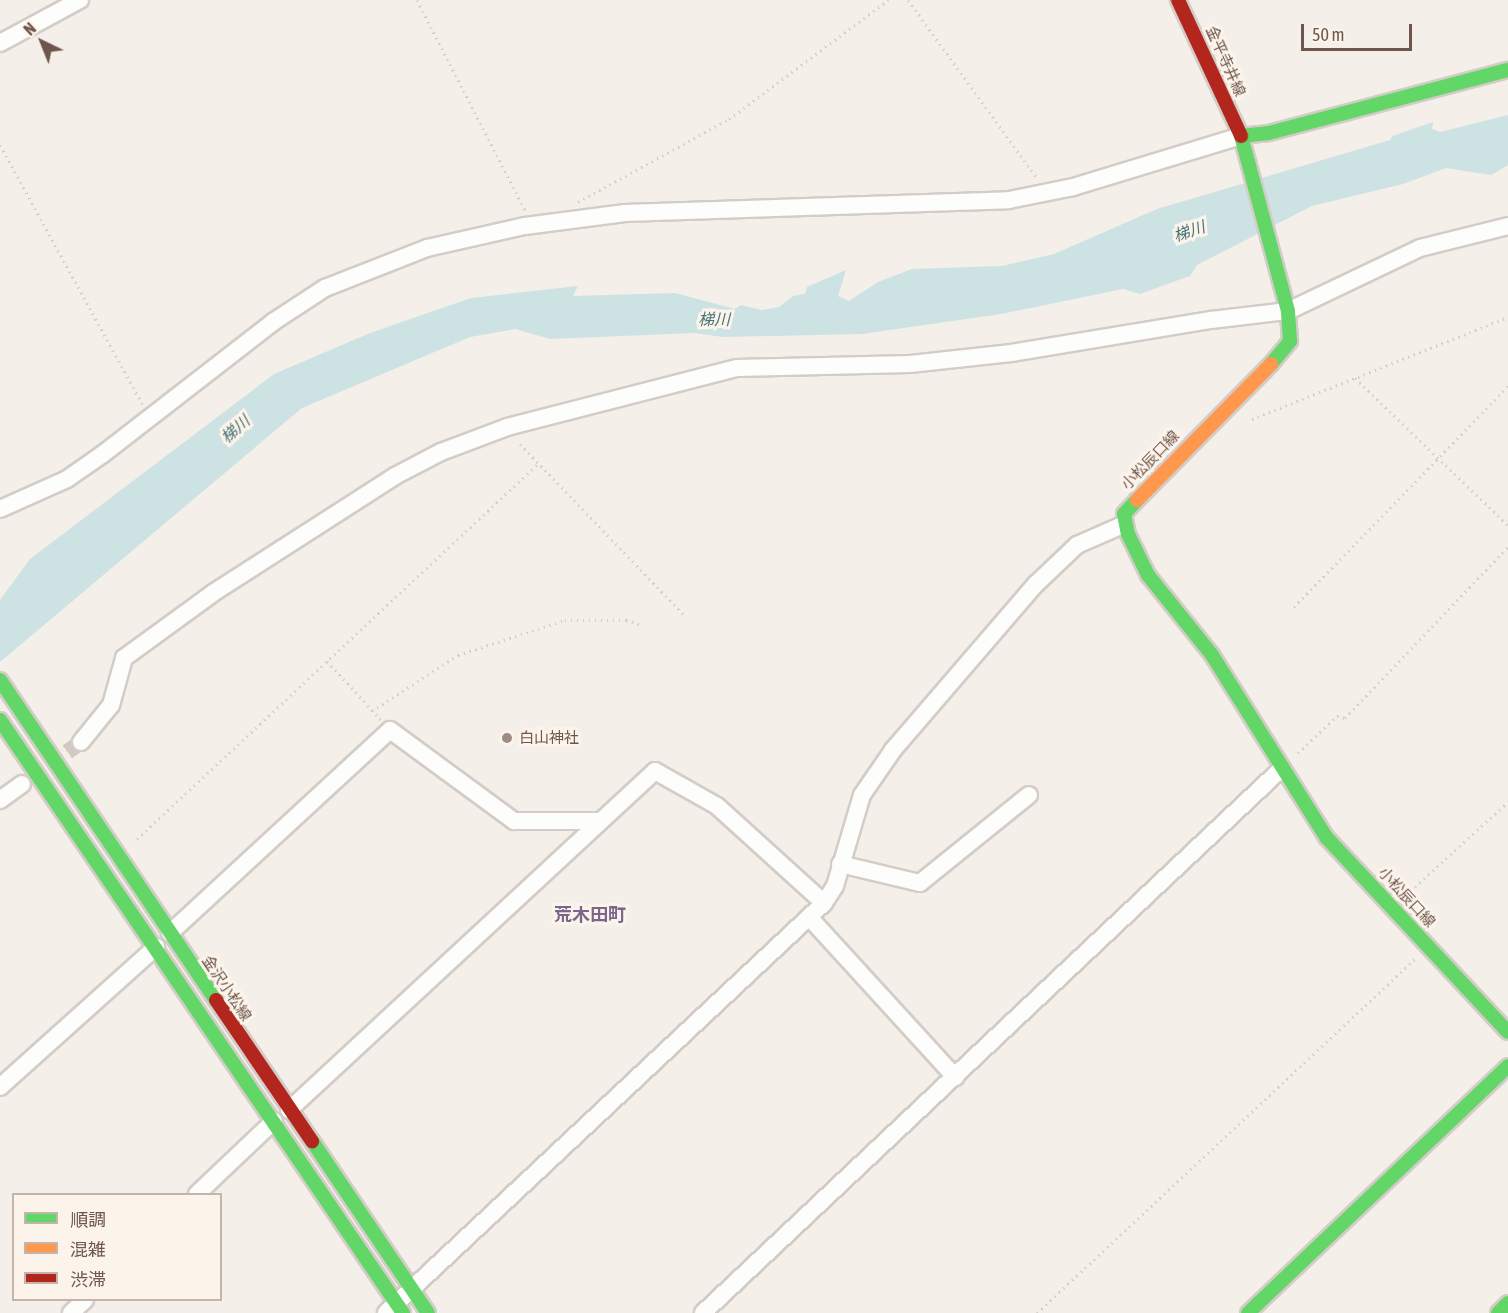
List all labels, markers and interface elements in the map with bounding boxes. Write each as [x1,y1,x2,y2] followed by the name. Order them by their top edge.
[12,12,72,72] north arrow
[1304,12,1415,50] scale bar
[20,19,39,39] text: N
[1203,23,1249,99] street label: 金平寺井線
[1312,24,1344,45] text: 50 m
[1171,217,1207,245] water label: 梯川
[698,309,730,329] water label: 梯川
[217,411,253,447] water label: 梯川
[1117,427,1183,493] street label: 小松辰口線
[519,729,579,747] place label: 白山神社
[500,731,514,745] marker: 白山神社
[1375,863,1439,931] street label: 小松辰口線
[554,904,626,926] district label: 荒木田町
[199,952,255,1024] street label: 金沢小松線
[12,1193,222,1301] legend
[70,1209,106,1230] text: 順調
[70,1239,106,1260] text: 混雑
[70,1269,106,1290] text: 渋滞

